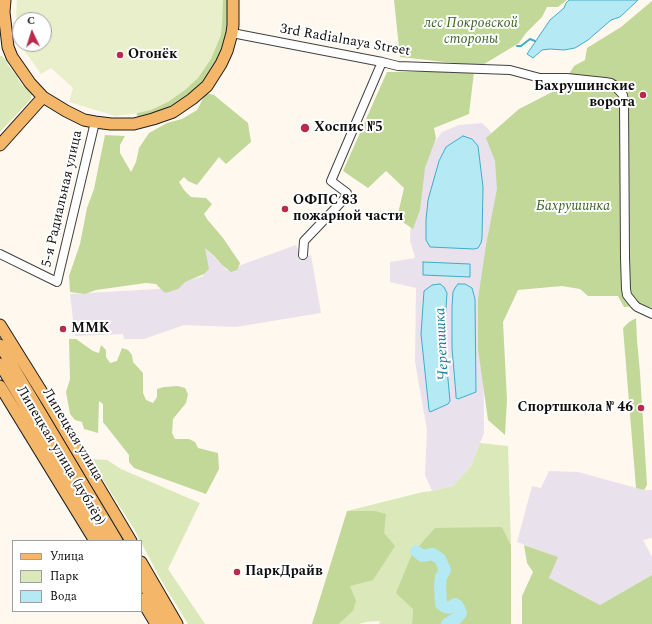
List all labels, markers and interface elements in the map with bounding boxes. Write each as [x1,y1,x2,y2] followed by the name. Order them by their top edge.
[12,12,52,52] north arrow
[27,12,36,29] text: С
[424,16,518,48] park label: лес Покровской стороны
[279,21,411,61] street label: 3rd Radialnaya Street
[128,47,178,63] place label: Огонёк
[115,50,125,60] marker: Огонёк
[534,79,635,112] place label: Бахрушинские ворота
[638,90,648,100] marker: Бахрушинские ворота
[314,120,383,136] place label: Хоспис №5
[299,122,311,134] marker: Хоспис №5
[39,129,87,269] street label: 5-я Радиальная улица
[293,193,403,226] place label: ОФПС 83 пожарной части
[536,199,610,215] park label: Бахрушинка
[280,204,290,214] marker: ОФПС 83 пожарной части
[432,307,454,381] water label: Черепишка
[71,321,110,337] place label: ММК
[58,324,68,334] marker: ММК
[12,383,108,529] street label: Липецкая улица (дублёр)
[38,386,106,484] street label: Липецкая улица
[518,400,633,416] place label: Спортшкола № 46
[636,403,646,413] marker: Спортшкола № 46
[12,540,142,612] legend
[50,547,84,566] text: Улица
[245,564,323,580] place label: ПаркДрайв
[50,567,79,586] text: Парк
[232,567,242,577] marker: ПаркДрайв
[50,587,77,606] text: Вода

